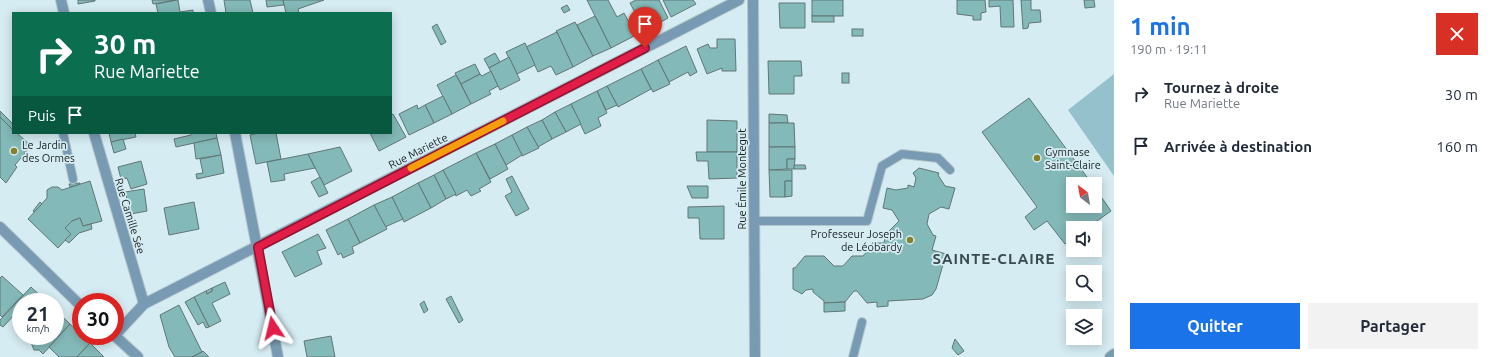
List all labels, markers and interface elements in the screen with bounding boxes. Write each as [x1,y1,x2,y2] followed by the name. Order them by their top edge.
[628,7.0,662,48] pin
[634,13,656,35] icon: arrive
[1130,13,1191,40] text: 1 min
[1436,13,1478,55] button: close
[28,28,80,80] icon: right
[94,28,156,59] text: 30 m
[1130,42,1208,56] text: 190 m · 19:11
[94,61,200,81] text: Rue Mariette
[1164,79,1279,96] text: Tournez à droite
[1130,83,1152,105] icon: right
[1445,86,1478,103] text: 30 m
[1164,96,1240,110] text: Rue Mariette
[64,104,86,126] icon: arrive
[28,107,56,124] text: Puis
[735,128,748,230] street label: Rue Émile Montegut
[387,131,449,171] street label: Rue Mariette
[1130,135,1152,157] icon: arrive
[1164,138,1312,155] text: Arrivée à destination
[1436,138,1478,155] text: 160 m
[22,139,75,164] place label: Le Jardin des Ormes
[9,146,19,156] marker: Le Jardin des Ormes
[1045,146,1101,171] place label: Gymnase Saint-Claire
[1032,153,1042,163] marker: Gymnase Saint-Claire
[113,177,147,255] street label: Rue Camille Sée
[1066,177,1102,213] north arrow
[1066,177,1102,345] map controls
[1066,221,1102,257] button: sound
[811,228,903,253] place label: Professeur Joseph de Léobardy
[905,235,915,245] marker: Professeur Joseph de Léobardy
[933,250,1055,267] district label: SAINTE-CLAIRE
[1066,265,1102,301] button: search
[72,293,124,345] speed limit sign: 30
[27,302,49,325] text: 21
[1130,303,1300,349] button: Quitter
[1308,303,1478,349] button: Partager
[252,307,294,349] position arrow
[1066,309,1102,345] button: layers
[26,323,50,334] text: km/h

